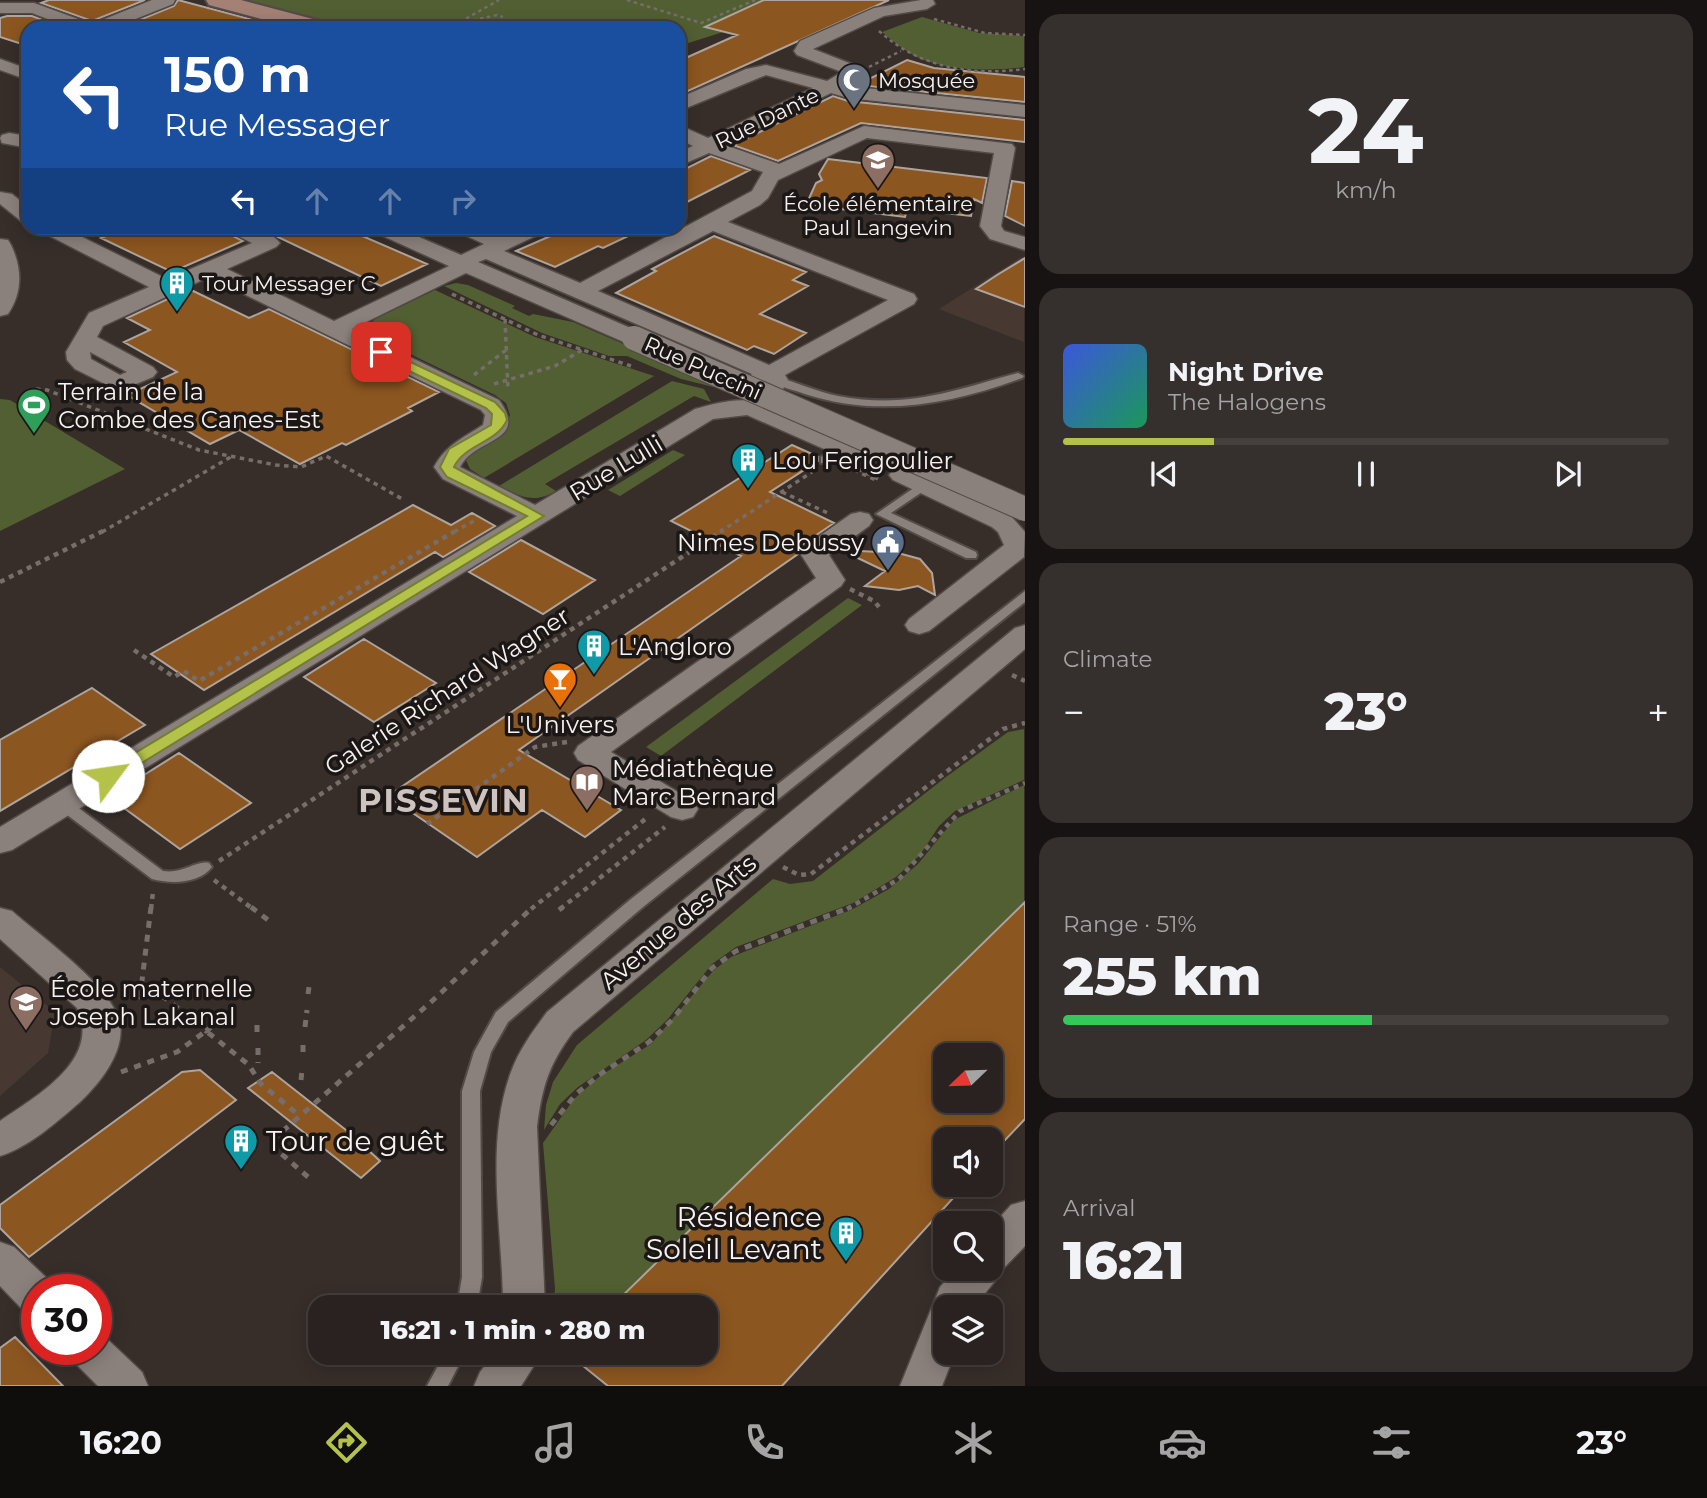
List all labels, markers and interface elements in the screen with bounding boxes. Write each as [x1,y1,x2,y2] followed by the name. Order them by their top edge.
[164,45,311,104] text: 150 m
[49,49,140,140] icon: left
[835,61,873,110] mosque icon: Mosquée
[878,68,975,93] place label: Mosquée
[1308,75,1424,186] text: 24
[711,82,823,154] street label: Rue Dante
[164,105,390,144] text: Rue Messager
[859,141,897,190] school or university icon: École élémentaire Paul Langevin
[1335,176,1397,204] text: km/h
[225,182,263,220] icon: left
[298,182,336,220] icon: ahead
[371,182,409,220] icon: ahead
[444,182,482,220] icon: right
[783,191,973,240] place label: École élémentaire Paul Langevin
[158,264,196,313] building icon: Tour Messager C
[202,271,376,296] place label: Tour Messager C
[351,322,411,382] pin
[641,331,765,405] street label: Rue Puccini
[362,333,400,371] icon: arrive
[1168,356,1324,388] text: Night Drive
[58,377,321,434] place label: Terrain de la Combe des Canes-Est
[15,386,53,435] sports icon: Terrain de la Combe des Canes-Est
[1168,388,1326,416] text: The Halogens
[564,429,668,507] street label: Rue Lulli
[729,441,767,490] building icon: Lou Ferigoulier
[772,446,953,475] place label: Lou Ferigoulier
[1145,455,1183,493] icon: previous
[1347,455,1385,493] icon: pause
[1549,455,1587,493] icon: next
[869,523,907,572] public building icon: Nimes Debussy
[677,528,864,557] place label: Nimes Debussy
[319,601,575,781] street label: Galerie Richard Wagner
[575,627,613,676] building icon: L'Angloro
[618,632,732,661] place label: L'Angloro
[1063,645,1152,673] text: Climate
[541,660,579,709] bar icon: L'Univers
[1324,680,1408,743] text: 23°
[1063,689,1085,736] text: −
[1647,689,1669,736] text: +
[505,710,615,739] place label: L'Univers
[71,739,145,813] position arrow
[612,754,776,811] place label: Médiathèque Marc Bernard
[568,763,606,812] library icon: Médiathèque Marc Bernard
[358,781,530,820] district label: PISSEVIN
[594,848,762,996] street label: Avenue des Arts
[1063,910,1197,938] text: Range · 51%
[1063,945,1262,1008] text: 255 km
[49,974,252,1031] place label: École maternelle Joseph Lakanal
[7,983,45,1032] school or university icon: École maternelle Joseph Lakanal
[933,1043,1003,1113] north arrow
[933,1043,1003,1365] map controls
[222,1122,260,1171] building icon: Tour de guêt
[266,1124,445,1158] place label: Tour de guêt
[933,1127,1003,1197] button: sound
[1063,1194,1136,1222] text: Arrival
[646,1200,822,1266] place label: Résidence Soleil Levant
[933,1211,1003,1281] button: search
[827,1214,865,1263] building icon: Résidence Soleil Levant
[1063,1229,1185,1292] text: 16:21
[21,1274,112,1365] speed limit sign: 30
[933,1295,1003,1365] button: layers
[381,1314,645,1346] text: 16:21 · 1 min · 280 m
[322,1418,371,1467] icon: directions
[531,1418,580,1467] icon: music
[740,1418,789,1467] icon: phone
[949,1418,998,1467] icon: climate
[1158,1418,1207,1467] icon: car
[1367,1418,1416,1467] icon: filters
[80,1423,162,1462] text: 16:20
[1576,1423,1627,1462] text: 23°

